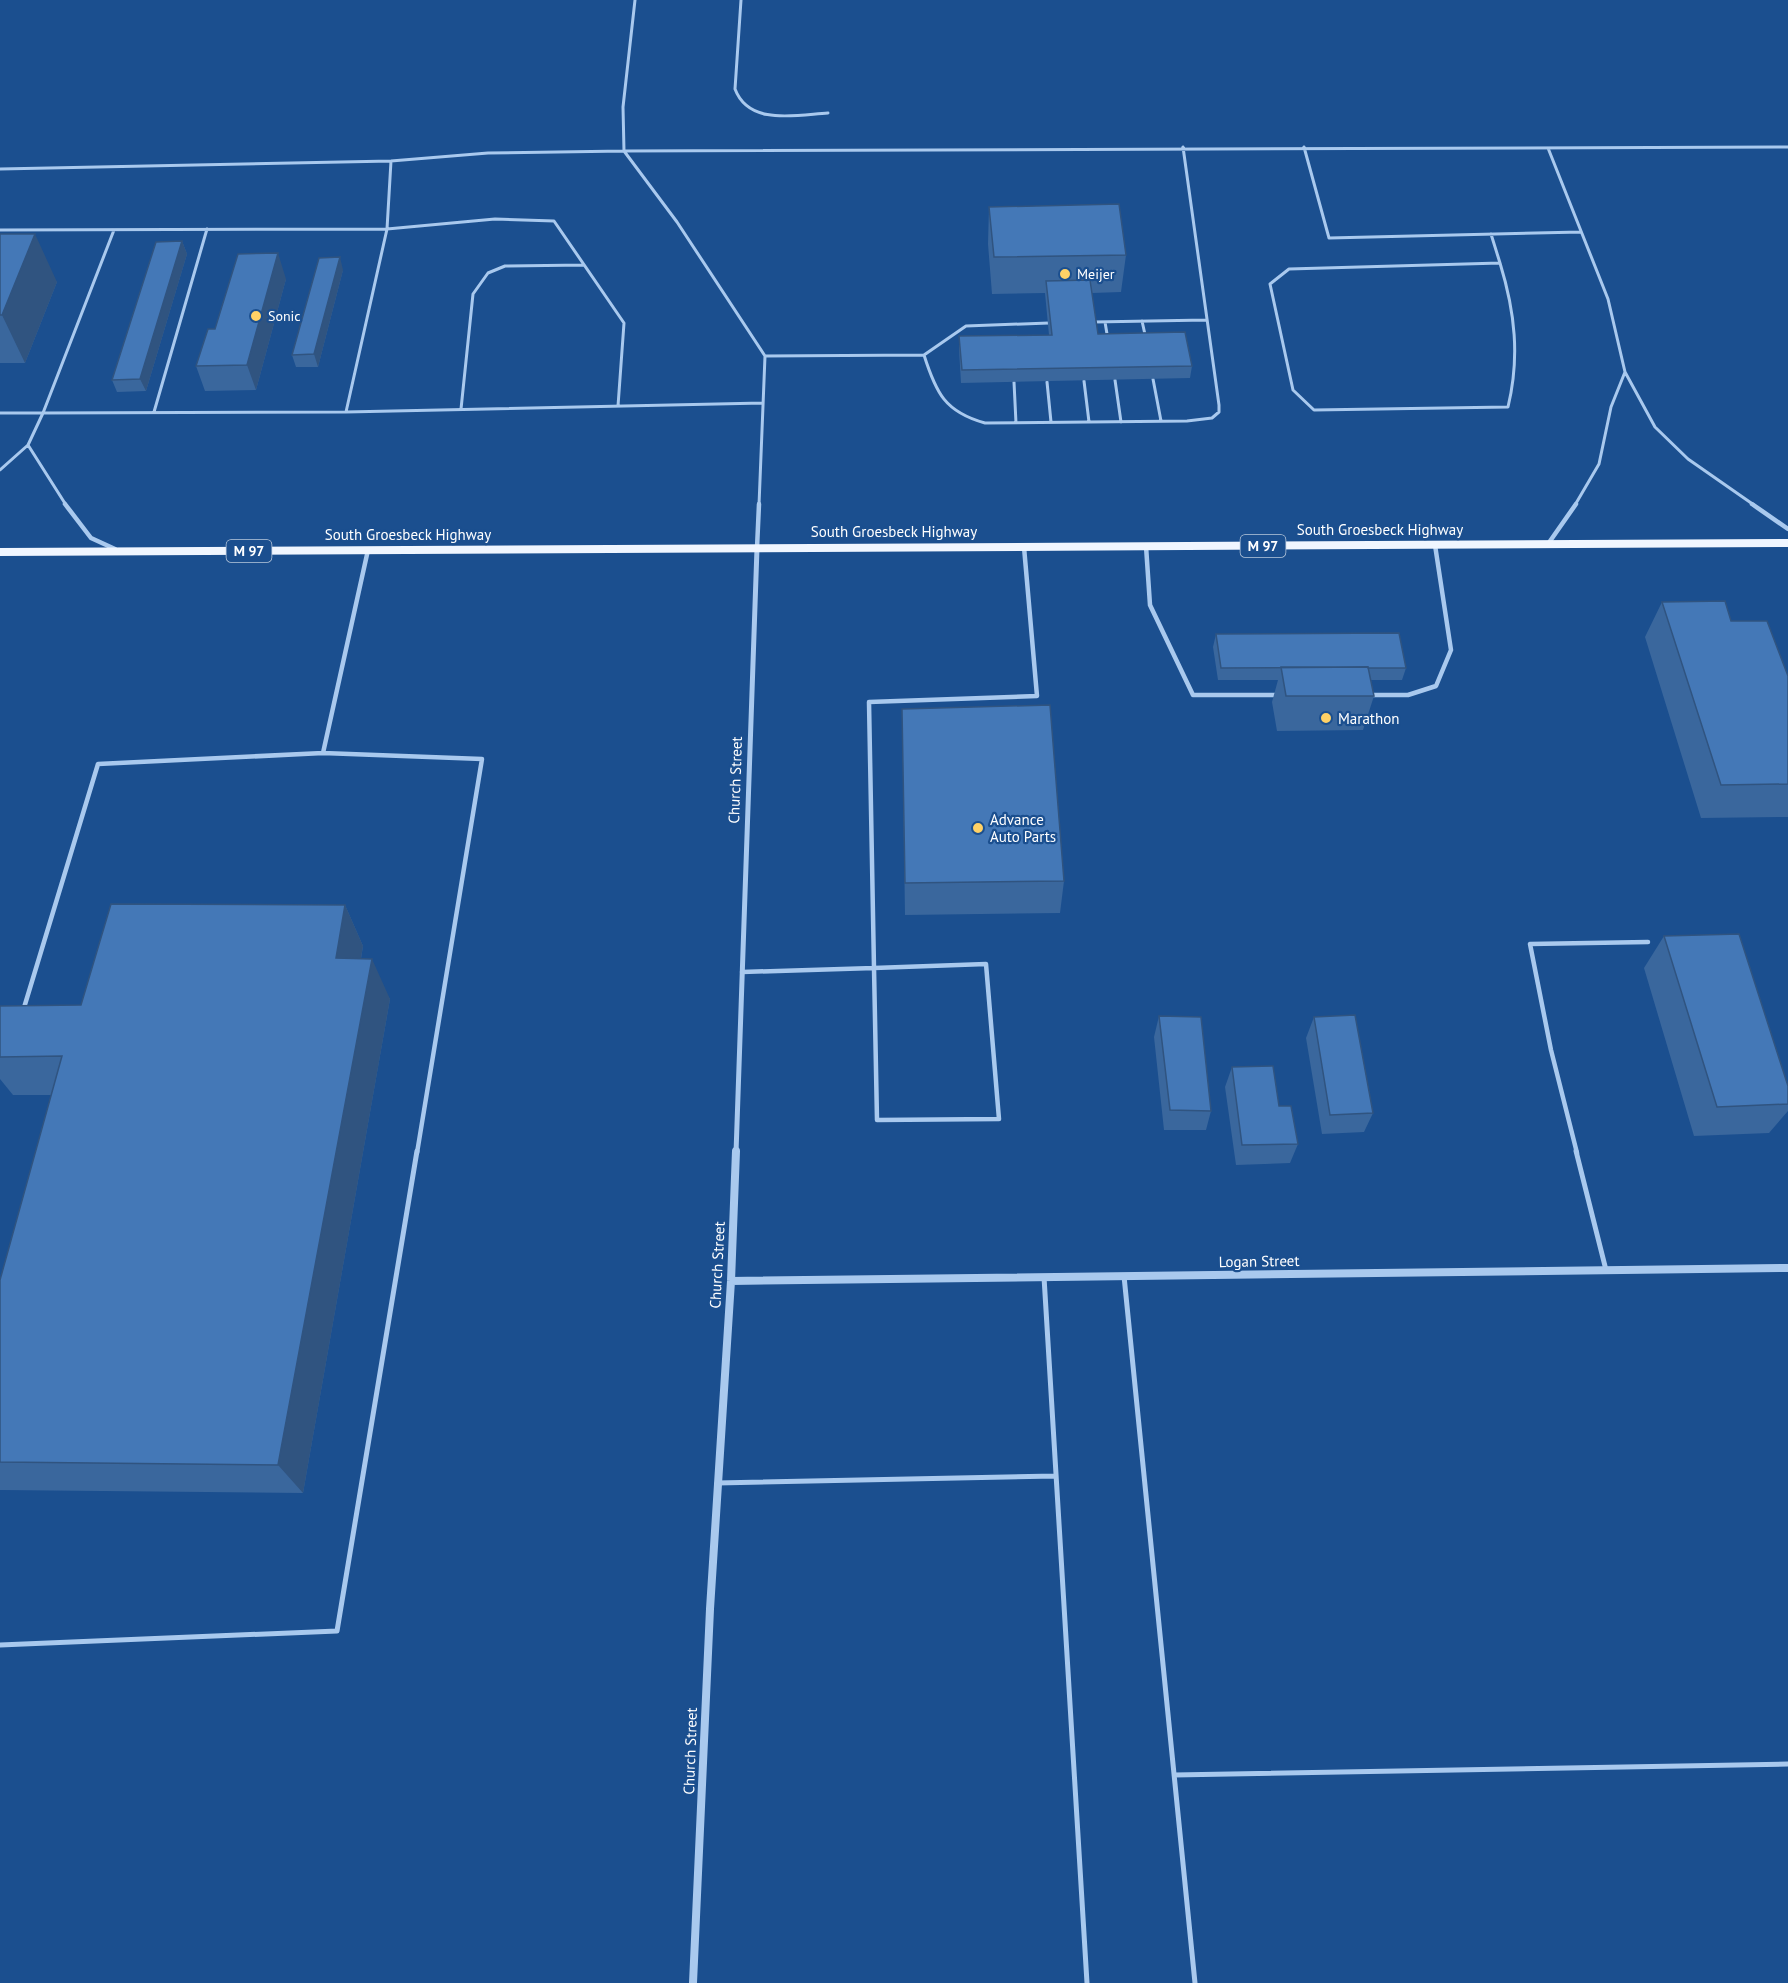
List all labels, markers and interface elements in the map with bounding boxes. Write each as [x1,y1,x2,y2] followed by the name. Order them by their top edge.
[1077,265,1115,283] place label: Meijer
[1058,267,1072,281] marker: Meijer
[268,307,301,325] place label: Sonic
[249,309,263,323] marker: Sonic
[1297,520,1463,539] street label: South Groesbeck Highway
[811,522,977,541] street label: South Groesbeck Highway
[325,525,491,544] street label: South Groesbeck Highway
[1240,535,1286,557] road number: M 97
[226,540,272,562] road number: M 97
[1338,709,1399,728] place label: Marathon
[1319,711,1333,725] marker: Marathon
[724,736,746,824] street label: Church Street
[990,810,1056,846] place label: Advance Auto Parts
[971,821,985,835] marker: Advance Auto Parts
[705,1221,729,1309] street label: Church Street
[1218,1251,1300,1271] street label: Logan Street
[679,1707,701,1795] street label: Church Street

